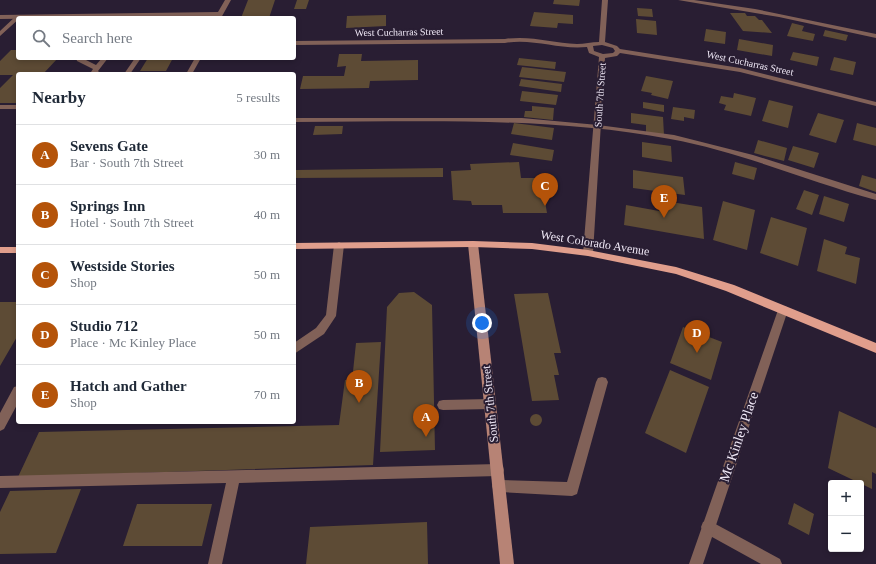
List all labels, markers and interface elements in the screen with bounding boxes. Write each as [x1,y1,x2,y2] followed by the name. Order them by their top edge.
[16,16,296,60] search box
[355,26,444,38] street label: West Cucharras Street
[30,27,52,49] icon: search
[62,30,132,46] text: Search here
[706,48,795,78] street label: West Cucharras Street
[592,62,608,128] street label: South 7th Street
[32,88,86,107] text: Nearby
[236,90,280,105] text: 5 results
[70,138,148,154] text: Sevens Gate
[40,147,50,162] text: A
[254,147,280,162] text: 30 m
[70,155,183,170] text: Bar · South 7th Street
[532,173,558,206] pin: C
[651,185,677,218] pin: E
[70,198,145,214] text: Springs Inn
[41,207,49,222] text: B
[254,207,280,222] text: 40 m
[70,215,194,230] text: Hotel · South 7th Street
[540,227,650,259] street label: West Colorado Avenue
[70,258,175,274] text: Westside Stories
[40,267,50,282] text: C
[254,267,280,282] text: 50 m
[70,275,97,290] text: Shop
[472,313,492,333] your location
[70,318,138,334] text: Studio 712
[684,320,710,353] pin: D
[40,327,50,342] text: D
[254,327,280,342] text: 50 m
[70,335,196,350] text: Place · Mc Kinley Place
[479,364,501,443] street label: South 7th Street
[346,370,372,403] pin: B
[70,378,187,394] text: Hatch and Gather
[41,387,49,402] text: E
[254,387,280,402] text: 70 m
[717,390,761,484] street label: Mc Kinley Place
[70,395,97,410] text: Shop
[413,404,439,437] pin: A
[828,480,864,552] map controls
[828,480,864,516] button: +
[828,516,864,552] button: −

